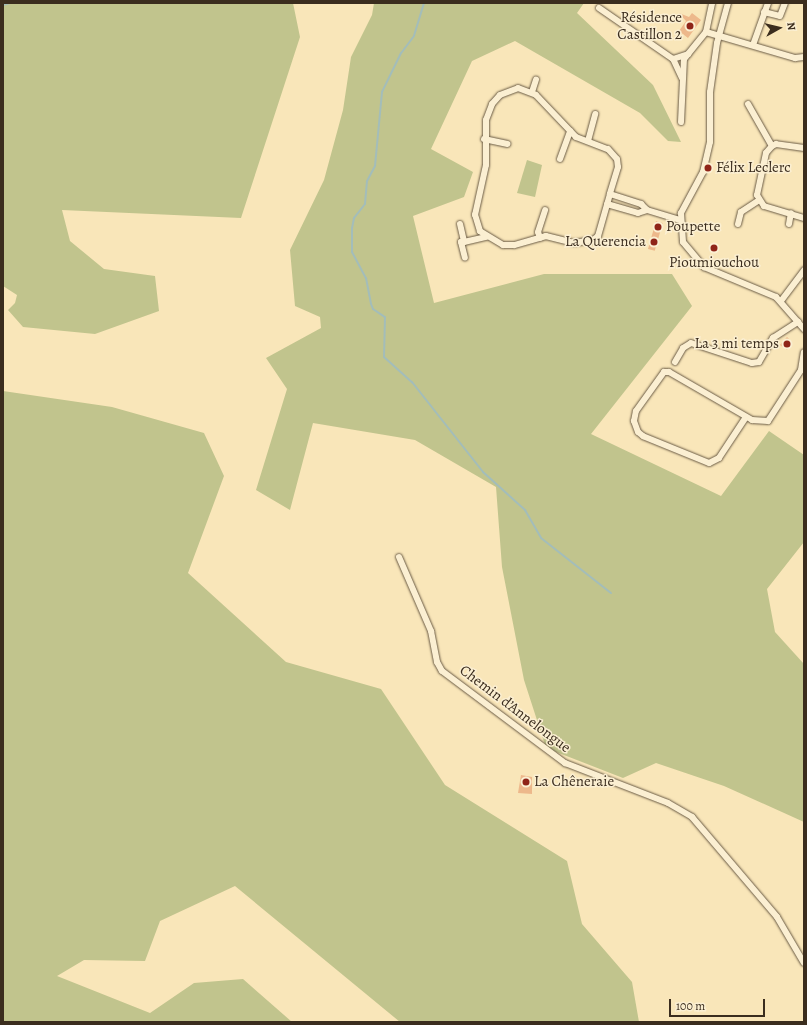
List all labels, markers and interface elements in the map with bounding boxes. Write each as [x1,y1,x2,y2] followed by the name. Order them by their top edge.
[617,8,682,43] place label: Résidence Castillon 2
[759,8,799,48] north arrow
[685,21,695,31] marker: Résidence Castillon 2
[783,21,799,31] text: N
[716,159,791,177] place label: Félix Leclerc
[703,163,713,173] marker: Félix Leclerc
[666,218,720,236] place label: Poupette
[653,222,663,232] marker: Poupette
[565,233,646,251] place label: La Querencia
[649,237,659,247] marker: La Querencia
[709,243,719,253] marker: Pioumiouchou
[669,254,759,272] place label: Pioumiouchou
[694,335,779,353] place label: La 3 mi temps
[782,339,792,349] marker: La 3 mi temps
[456,661,574,757] street label: Chemin d’Annelongue
[534,773,614,791] place label: La Chêneraie
[521,777,531,787] marker: La Chêneraie
[671,991,767,1017] scale bar
[676,998,705,1014] text: 100 m

